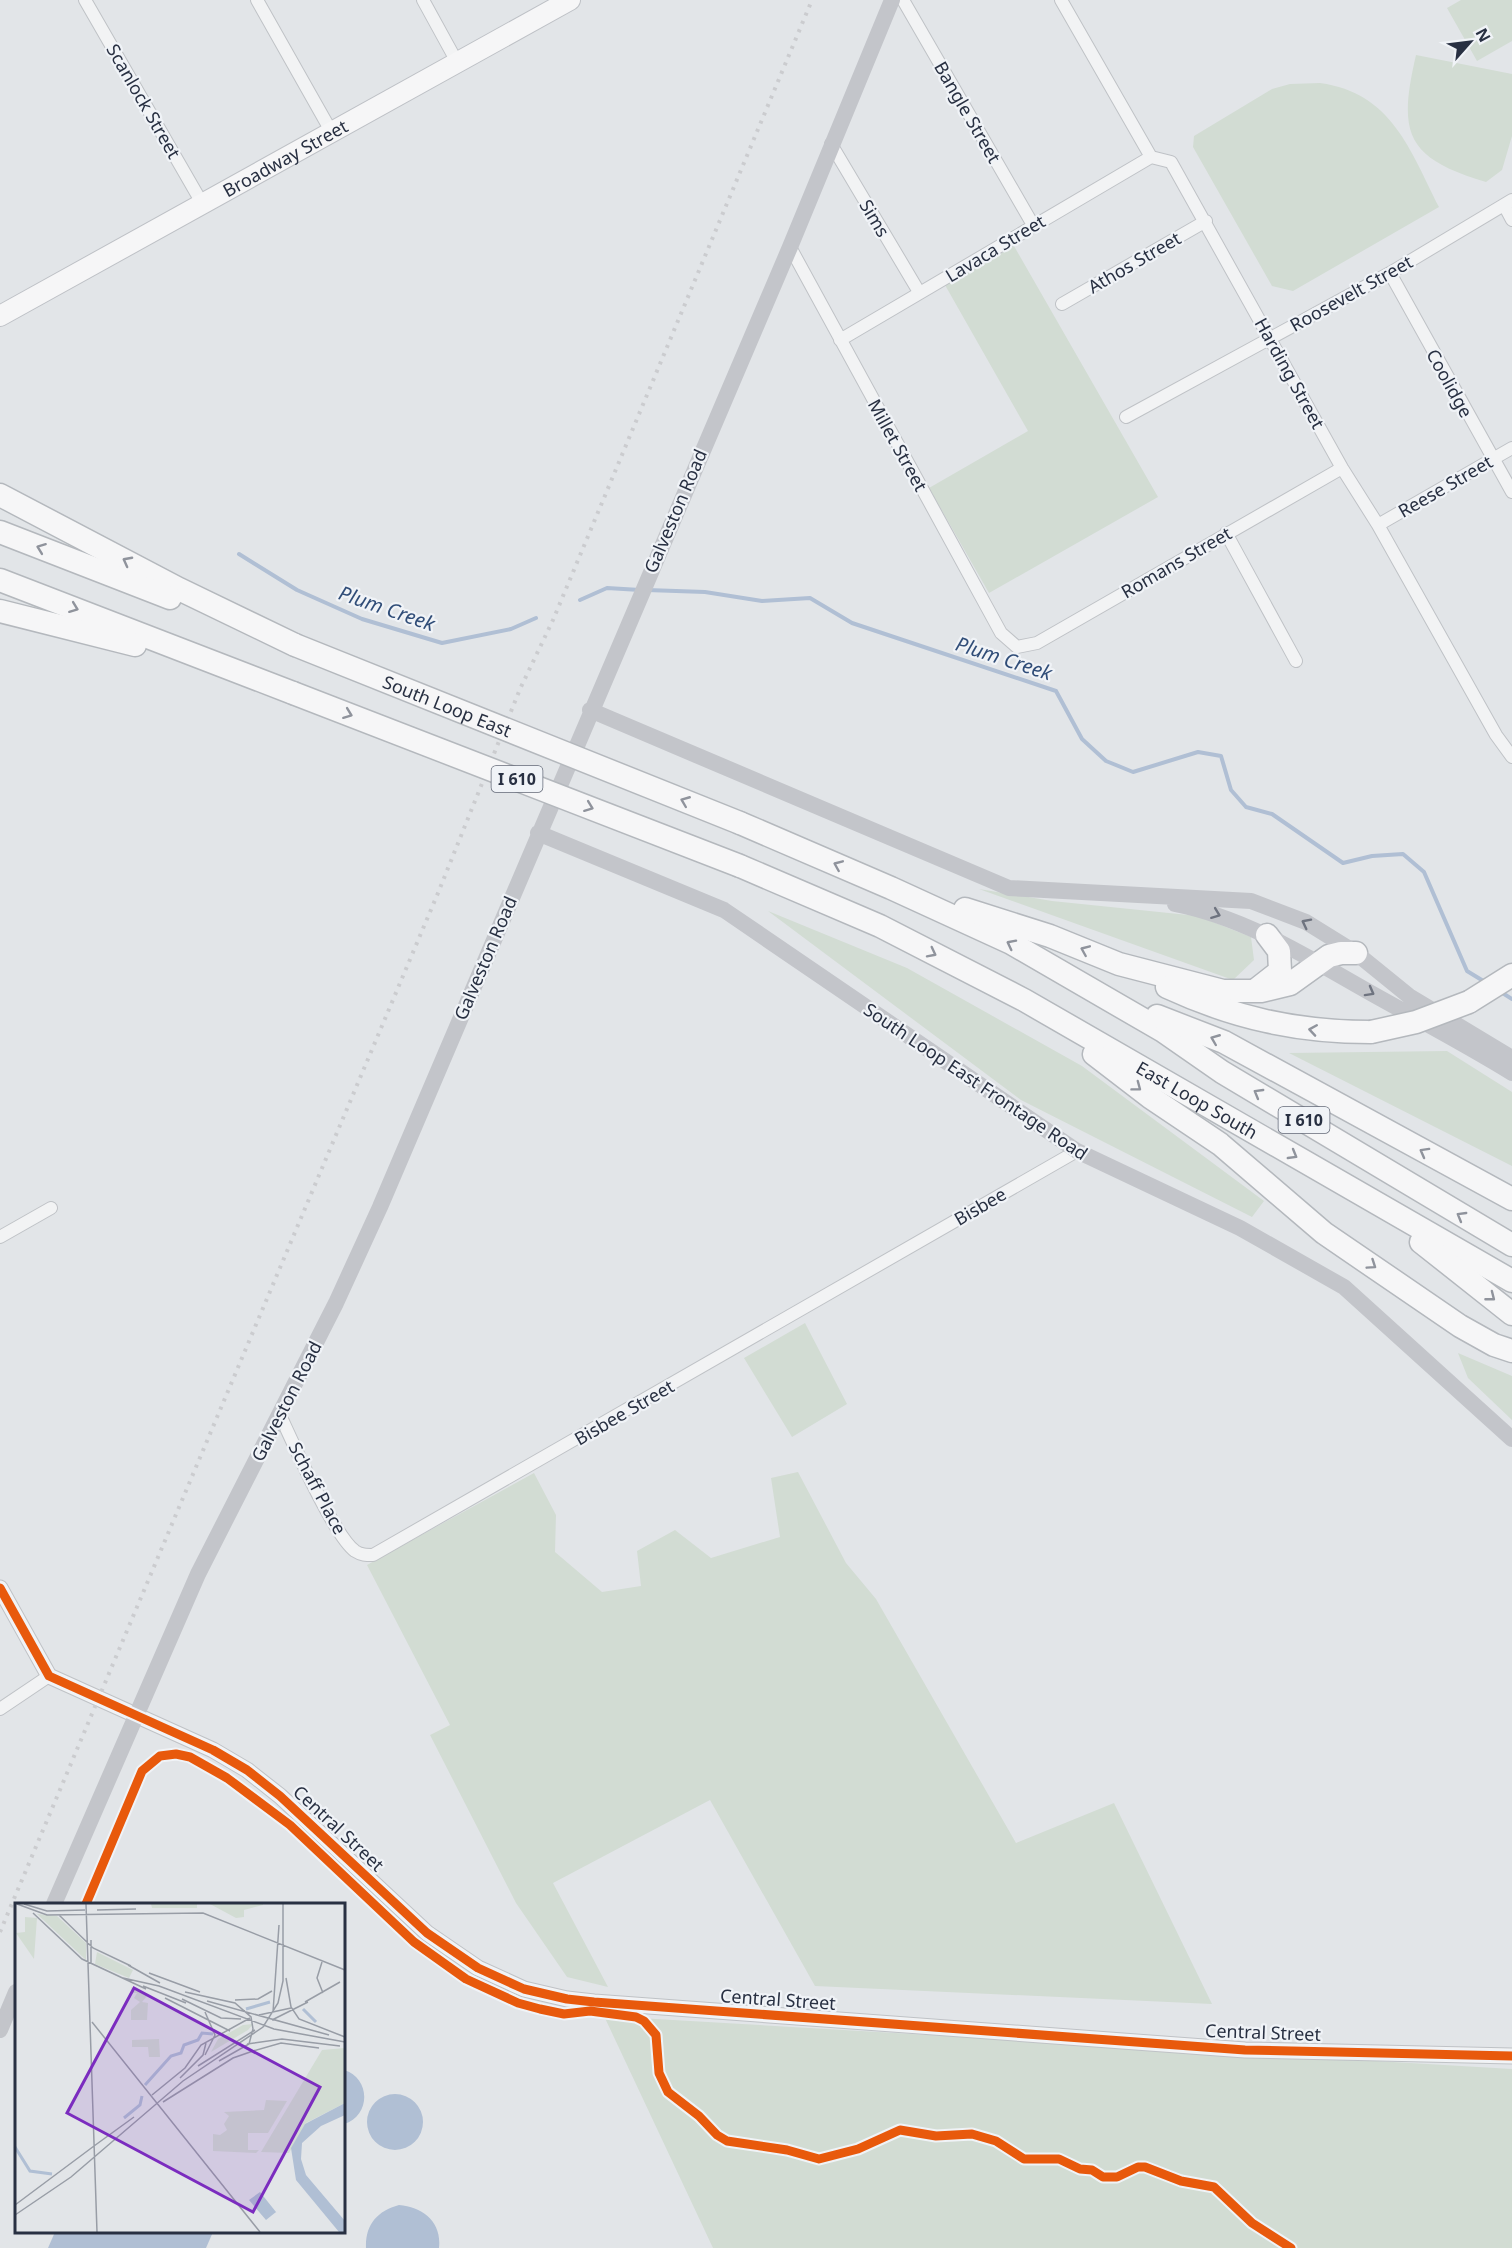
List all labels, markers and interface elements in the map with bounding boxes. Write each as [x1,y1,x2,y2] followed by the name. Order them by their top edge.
[1440,12,1500,72] north arrow
[1470,24,1496,46] text: N
[101,39,187,163] street label: Scanlock Street
[929,57,1007,168] street label: Bangle Street
[218,113,352,202] street label: Broadway Street
[854,195,896,241] street label: Sims
[941,209,1050,287] street label: Lavaca Street
[1083,225,1185,298] street label: Athos Street
[1285,249,1417,337] street label: Roosevelt Street
[1250,313,1331,433] street label: Harding Street
[1421,344,1479,422] street label: Coolidge
[863,395,933,496] street label: Millet Street
[638,445,712,577] street label: Galveston Road
[1393,449,1497,523] street label: Reese Street
[1116,520,1236,603] street label: Romans Street
[37,543,48,555] one-way arrow
[122,557,133,569] one-way arrow
[335,579,440,637] water label: Plum Creek
[68,601,79,614] one-way arrow
[952,630,1057,687] water label: Plum Creek
[379,669,516,743] street label: South Loop East
[342,707,353,719] one-way arrow
[492,766,542,792] road number: I 610
[680,796,691,808] one-way arrow
[583,800,594,812] one-way arrow
[833,860,844,872] one-way arrow
[448,892,522,1024] street label: Galveston Road
[1210,907,1221,920] one-way arrow
[1301,919,1312,931] one-way arrow
[1006,939,1017,951] one-way arrow
[1080,945,1091,957] one-way arrow
[926,946,936,957] one-way arrow
[1363,985,1374,996] one-way arrow
[859,997,1093,1165] street label: South Loop East Frontage Road
[1308,1024,1317,1036] one-way arrow
[1210,1034,1221,1046] one-way arrow
[1132,1055,1262,1144] street label: East Loop South
[1130,1080,1141,1091] one-way arrow
[1254,1089,1264,1101] one-way arrow
[1278,1107,1330,1133] road number: I 610
[1419,1147,1430,1159] one-way arrow
[1287,1148,1297,1159] one-way arrow
[950,1182,1010,1230] street label: Bisbee
[1457,1212,1467,1224] one-way arrow
[1366,1258,1376,1270] one-way arrow
[1485,1290,1496,1301] one-way arrow
[245,1337,327,1465] street label: Galveston Road
[570,1374,679,1450] street label: Bisbee Street
[284,1438,352,1538] street label: Schaff Place
[288,1780,390,1877] street label: Central Street
[15,1903,345,2233] inset map
[719,1983,837,2015] street label: Central Street
[1205,2018,1322,2046] street label: Central Street

